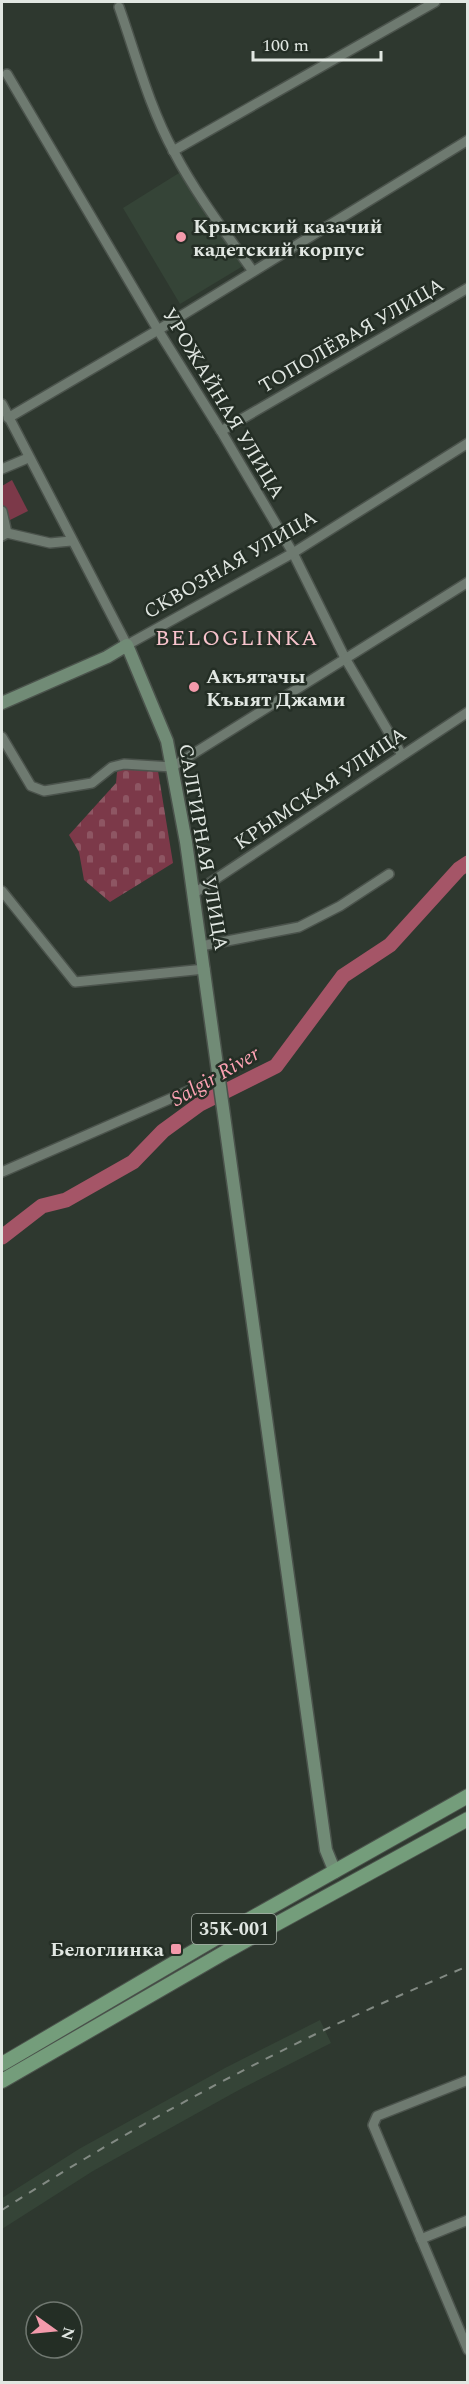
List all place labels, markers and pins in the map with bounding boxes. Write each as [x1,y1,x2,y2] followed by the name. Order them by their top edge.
[193,212,383,265] place label: Крымский казачий кадетский корпус
[174,230,188,244] marker: Крымский казачий кадетский корпус
[206,662,346,715] place label: Акъятачы Къыят Джами
[187,680,201,694] marker: Акъятачы Къыят Джами
[50,1935,165,1965] place label: Белоглинка
[169,1942,183,1956] marker: Белоглинка

